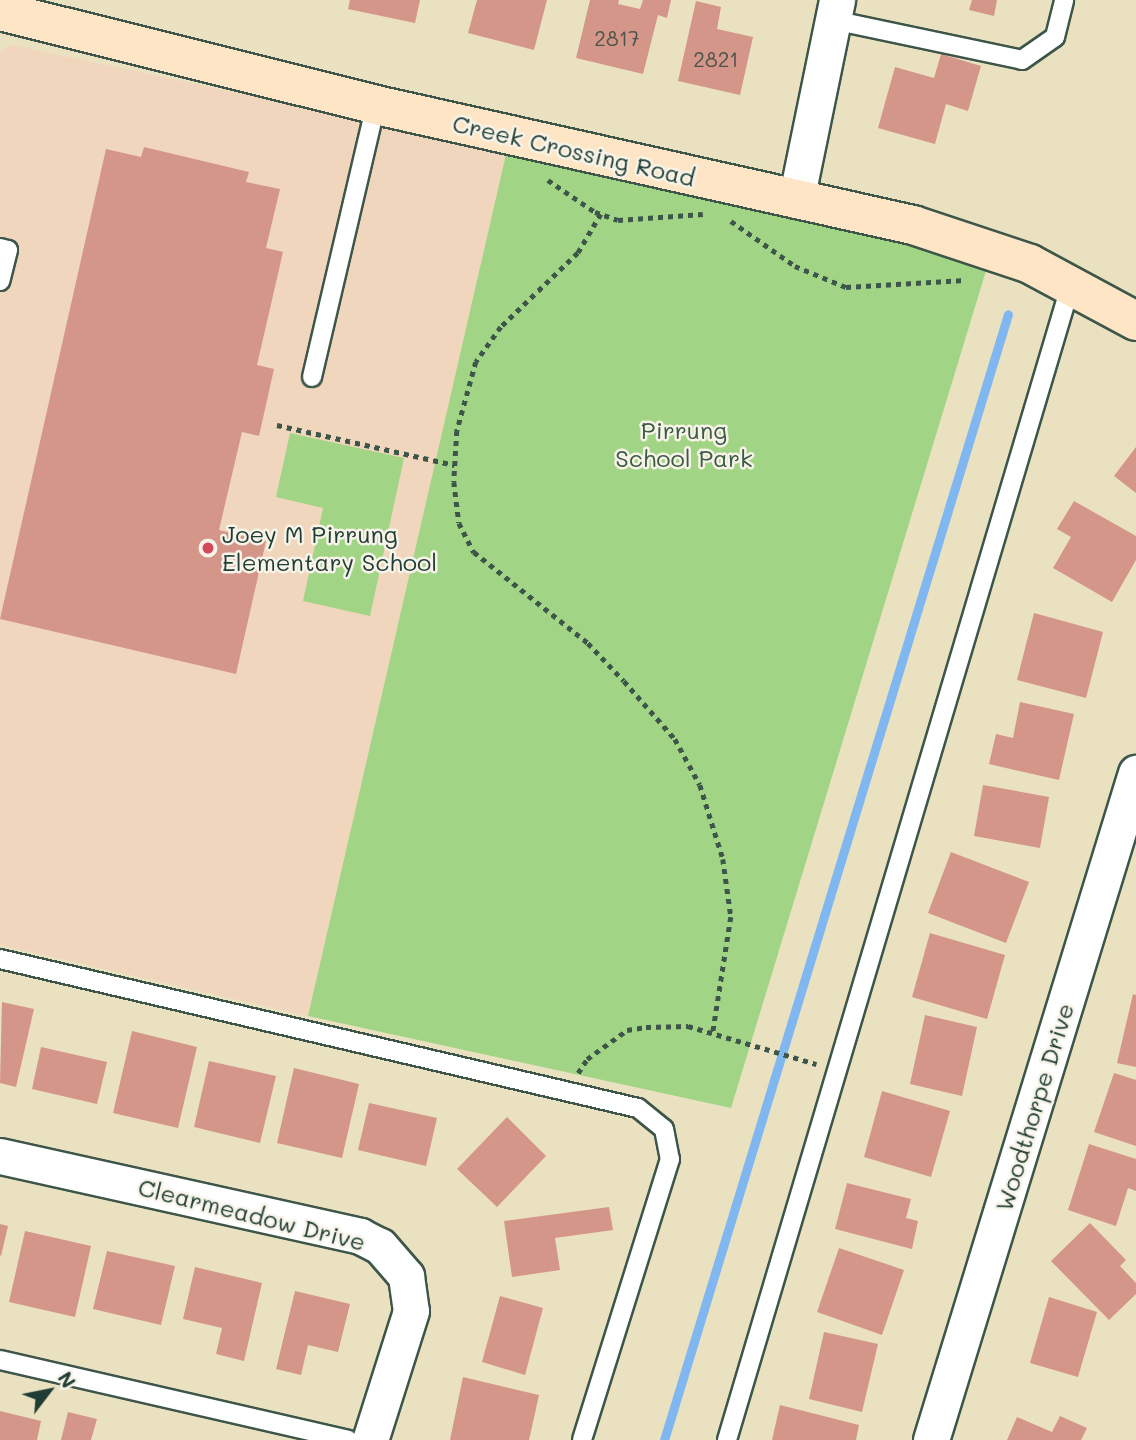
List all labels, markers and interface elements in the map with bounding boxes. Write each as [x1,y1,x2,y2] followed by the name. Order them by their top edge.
[594,25,640,51] house number: 2817
[693,46,739,72] house number: 2821
[450,108,698,192] street label: Creek Crossing Road
[615,416,753,472] park label: Pirrung School Park
[222,520,437,576] place label: Joey M Pirrung Elementary School
[200,540,216,556] marker: Joey M Pirrung Elementary School
[989,1000,1079,1214] street label: Woodthorpe Drive
[135,1172,369,1256] street label: Clearmeadow Drive
[14,1356,84,1426] north arrow
[53,1367,82,1392] text: N

